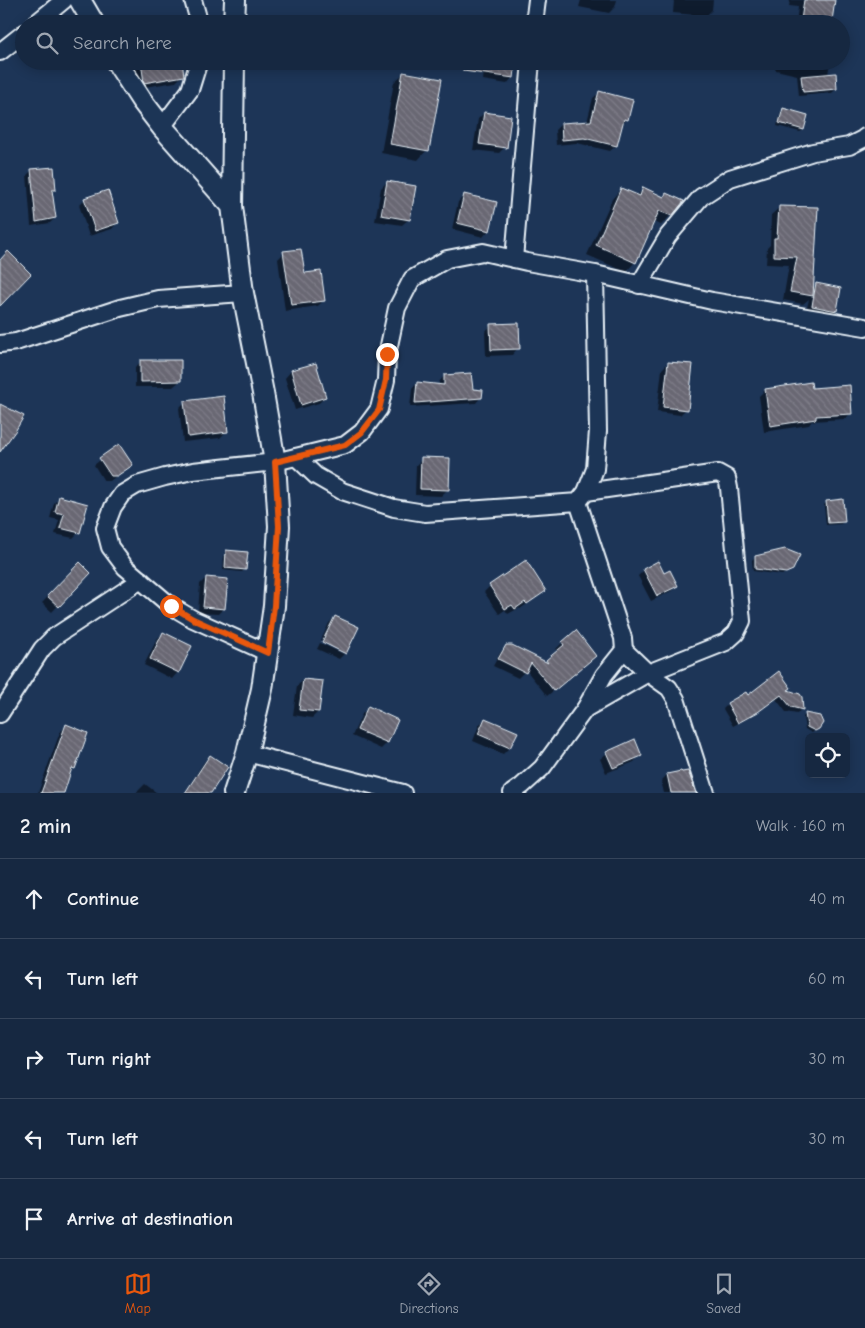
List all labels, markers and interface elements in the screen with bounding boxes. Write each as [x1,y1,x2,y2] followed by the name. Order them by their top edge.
[15,15,850,70] search box
[33,29,61,57] icon: search
[73,32,172,54] text: Search here
[376,343,399,366] route end
[160,595,183,618] route start
[805,733,850,778] map controls
[805,733,850,778] button: locate
[20,814,71,838] text: 2 min
[756,817,845,835] text: Walk · 160 m
[20,885,48,913] icon: ahead
[67,888,139,910] text: Continue
[809,890,845,908] text: 40 m
[20,965,48,993] icon: left
[67,968,138,990] text: Turn left
[808,970,845,988] text: 60 m
[20,1045,48,1073] icon: right
[67,1048,151,1070] text: Turn right
[809,1050,845,1068] text: 30 m
[20,1125,48,1153] icon: left
[67,1128,138,1150] text: Turn left
[809,1130,845,1148] text: 30 m
[20,1205,48,1233] icon: arrive
[67,1208,233,1230] text: Arrive at destination
[124,1270,152,1317] tab: Map
[399,1270,459,1317] tab: Directions
[706,1270,741,1317] tab: Saved

